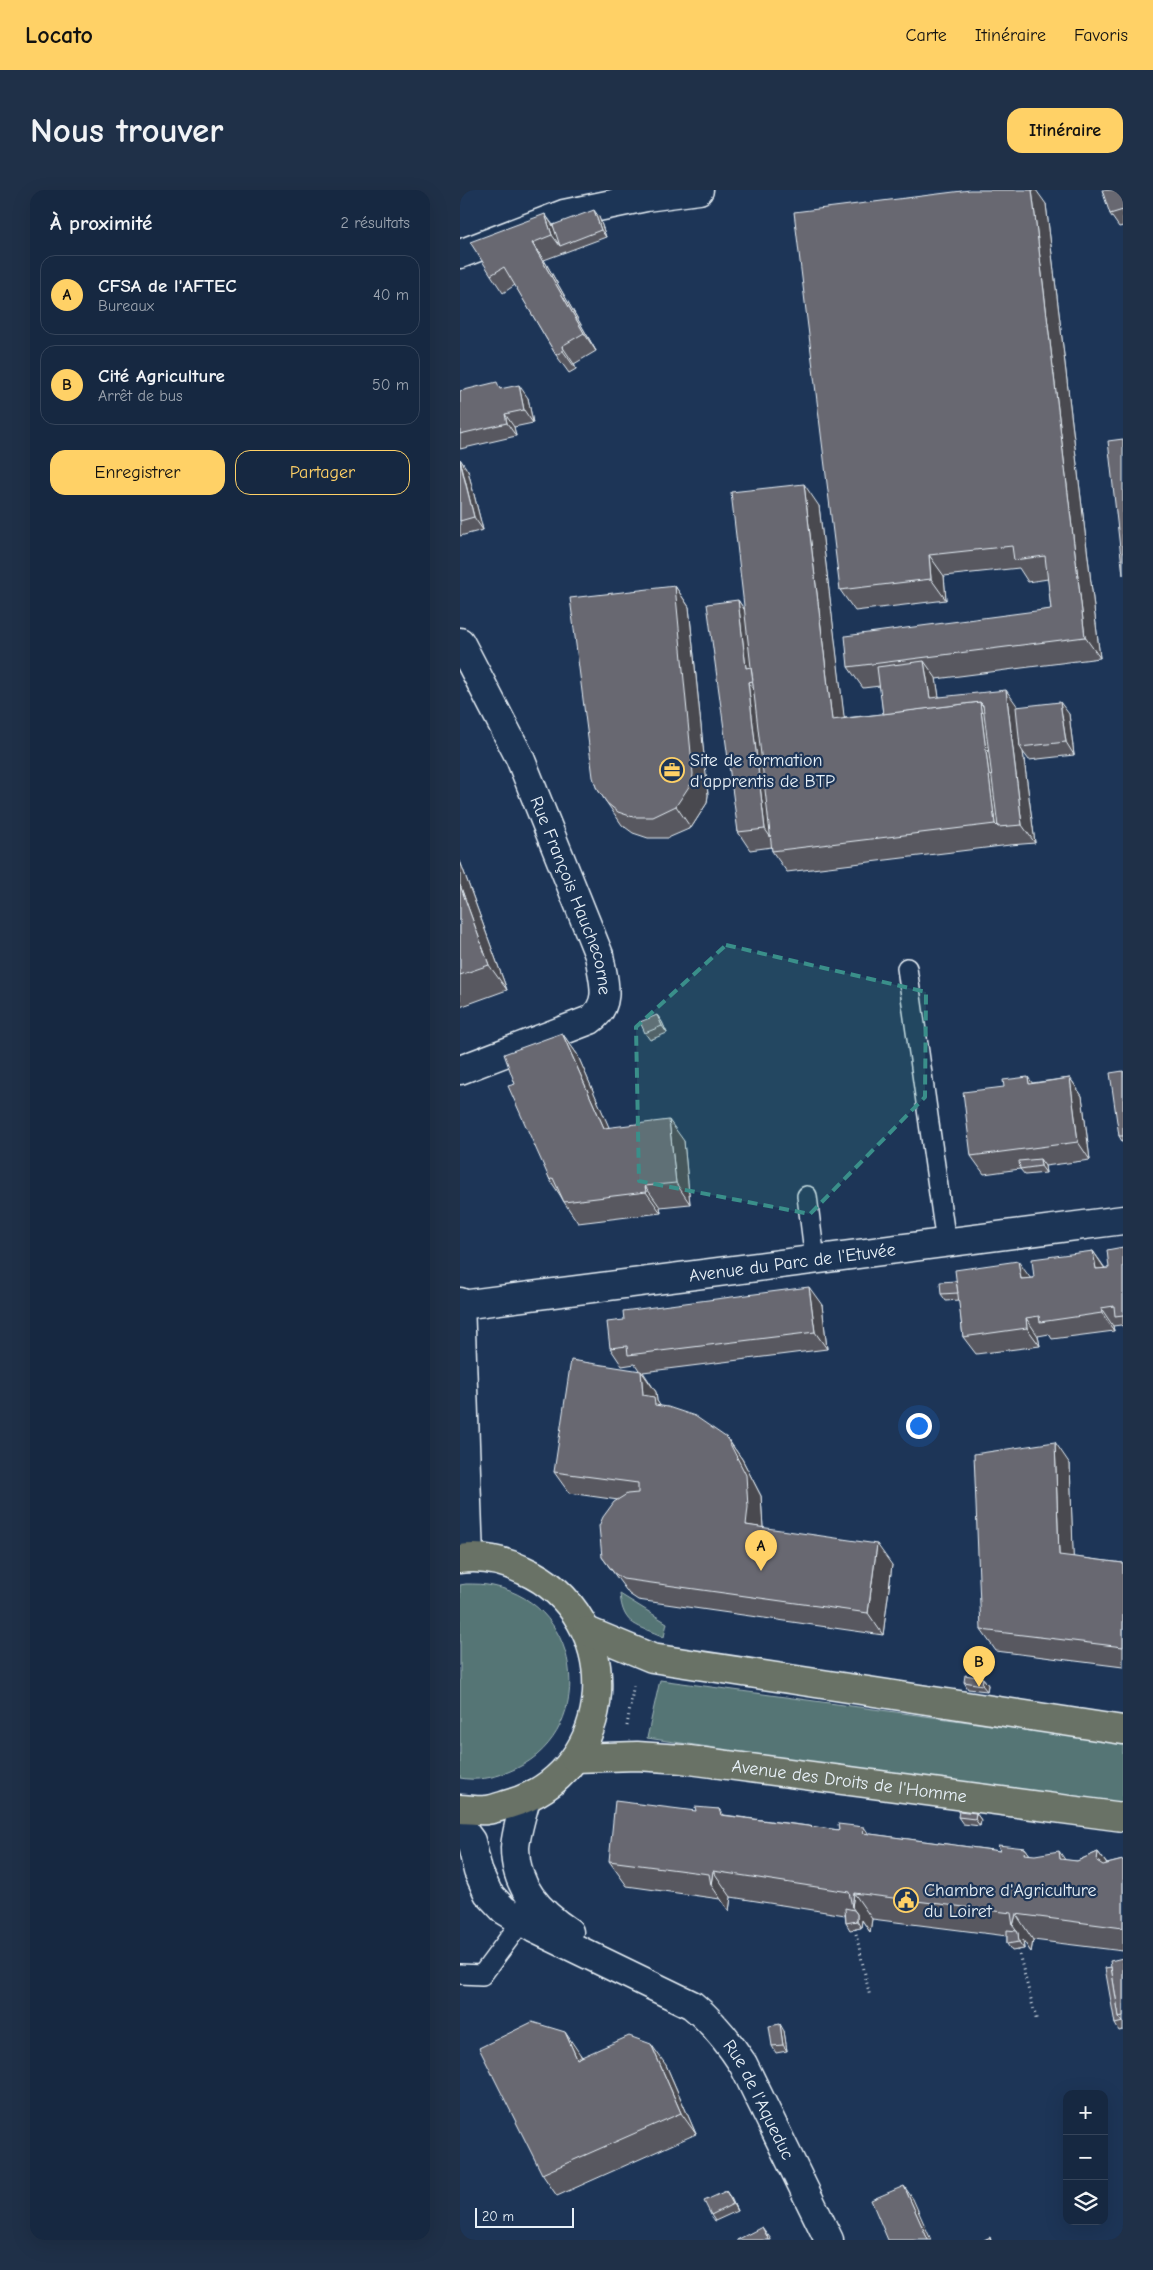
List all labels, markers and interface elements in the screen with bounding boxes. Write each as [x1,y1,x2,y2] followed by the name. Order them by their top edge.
[25,21,93,49] text: Locato
[906,25,947,46] text: Carte
[975,25,1046,46] text: Itinéraire
[1074,25,1128,46] text: Favoris
[1007,108,1123,153] button: Itinéraire
[30,110,223,151] text: Nous trouver
[50,211,152,235] text: À proximité
[340,214,410,232] text: 2 résultats
[98,275,237,297] text: CFSA de l'AFTEC
[63,286,71,304] text: A
[373,286,409,304] text: 40 m
[98,297,154,315] text: Bureaux
[98,365,225,387] text: Cité Agriculture
[62,376,72,394] text: B
[372,376,409,394] text: 50 m
[98,387,183,405] text: Arrêt de bus
[50,450,225,495] button: Enregistrer
[235,450,410,495] button: Partager
[690,750,835,792] place label: Site de formation d'apprentis de BTP
[659,757,685,783] office icon: Site de formation d'apprentis de BTP
[525,793,615,995] street label: Rue François Hauchecorne
[688,1239,897,1287] street label: Avenue du Parc de l'Etuvée
[906,1413,932,1439] your location
[745,1530,777,1571] pin: A
[963,1646,995,1687] pin: B
[731,1756,968,1807] street label: Avenue des Droits de l'Homme
[924,1880,1097,1922] place label: Chambre d'Agriculture du Loiret
[893,1887,919,1913] public building icon: Chambre d'Agriculture du Loiret
[719,2036,798,2164] street label: Rue de l'Aqueduc
[1063,2090,1108,2225] map controls
[1063,2090,1108,2135] button: +
[1063,2135,1108,2180] button: −
[1063,2180,1108,2225] button: layers
[475,2205,574,2228] scale bar
[482,2208,514,2225] text: 20 m

